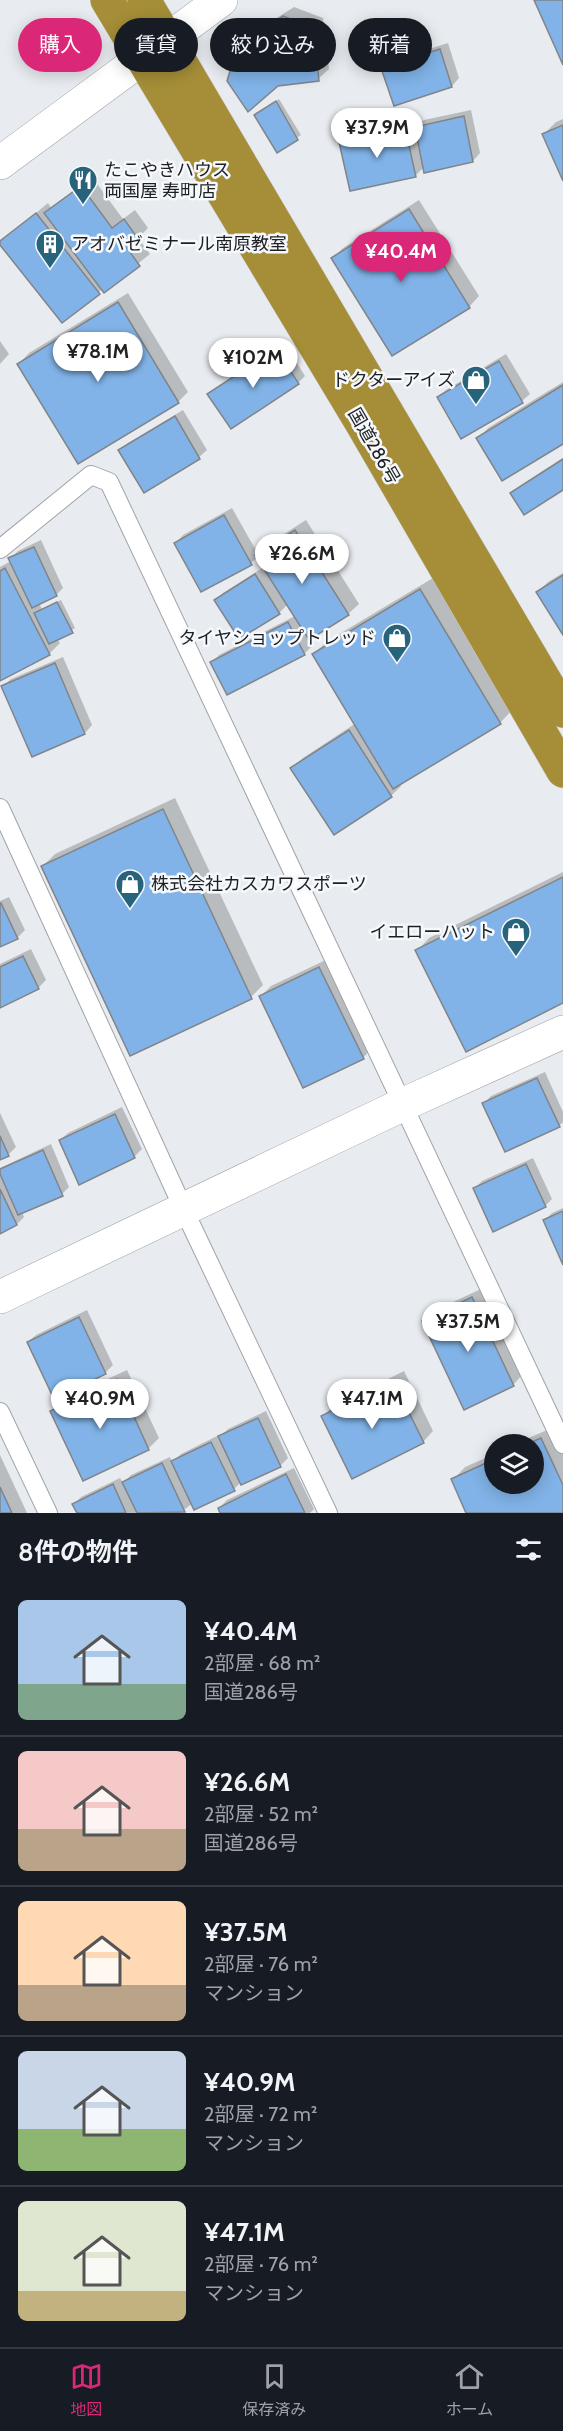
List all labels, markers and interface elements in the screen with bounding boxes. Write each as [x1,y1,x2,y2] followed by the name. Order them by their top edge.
[18,18,102,72] chip: 購入
[114,18,198,72] chip: 賃貸
[210,18,336,72] chip: 絞り込み
[348,18,432,72] chip: 新着
[328,108,426,159] pin: ¥37.9M
[345,115,409,139] text: ¥37.9M
[104,159,230,202] place label: たこやきハウス 両国屋 寿町店
[67,164,99,206] restaurant icon: たこやきハウス 両国屋 寿町店
[34,228,66,270] building icon: アオバゼミナール南原教室
[352,232,450,283] pin: ¥40.4M
[71,233,287,255] place label: アオバゼミナール南原教室
[365,239,437,263] text: ¥40.4M
[49,332,147,383] pin: ¥78.1M
[211,338,295,389] pin: ¥102M
[67,339,129,363] text: ¥78.1M
[223,345,283,369] text: ¥102M
[460,364,492,406] shop icon: ドクターアイズ
[332,369,455,391] place label: ドクターアイズ
[343,404,405,488] street label: 国道286号
[253,534,351,585] pin: ¥26.6M
[269,541,335,565] text: ¥26.6M
[381,622,413,664] shop icon: タイヤショップトレッド
[179,627,376,649] place label: タイヤショップトレッド
[114,868,146,910] shop icon: 株式会社カスカワスポーツ
[151,873,367,895] place label: 株式会社カスカワスポーツ
[500,916,532,958] shop icon: イエローハット
[370,921,495,943] place label: イエローハット
[419,1302,517,1353] pin: ¥37.5M
[436,1309,500,1333] text: ¥37.5M
[51,1379,149,1430] pin: ¥40.9M
[323,1379,421,1430] pin: ¥47.1M
[65,1386,135,1410] text: ¥40.9M
[341,1386,403,1410] text: ¥47.1M
[484,1434,544,1494] map controls
[484,1434,544,1494] button: layers
[512,1533,545,1566] icon: filters
[18,1536,138,1568] text: 8件の物件
[204,1615,298,1647] text: ¥40.4M
[66,1624,138,1696] icon: home
[204,1651,320,1675] text: 2部屋 · 68 m²
[204,1680,298,1704] text: 国道286号
[204,1766,290,1798] text: ¥26.6M
[66,1775,138,1847] icon: home
[204,1802,318,1826] text: 2部屋 · 52 m²
[204,1831,298,1855] text: 国道286号
[204,1916,287,1948] text: ¥37.5M
[66,1925,138,1997] icon: home
[204,1952,318,1976] text: 2部屋 · 76 m²
[204,1981,304,2005] text: マンション
[204,2066,295,2098] text: ¥40.9M
[66,2075,138,2147] icon: home
[204,2102,317,2126] text: 2部屋 · 72 m²
[204,2131,304,2155] text: マンション
[204,2216,285,2248] text: ¥47.1M
[66,2225,138,2297] icon: home
[204,2252,318,2276] text: 2部屋 · 76 m²
[204,2281,304,2305] text: マンション
[70,2360,103,2420] tab: 地図
[242,2360,306,2420] tab: 保存済み
[446,2360,493,2420] tab: ホーム

